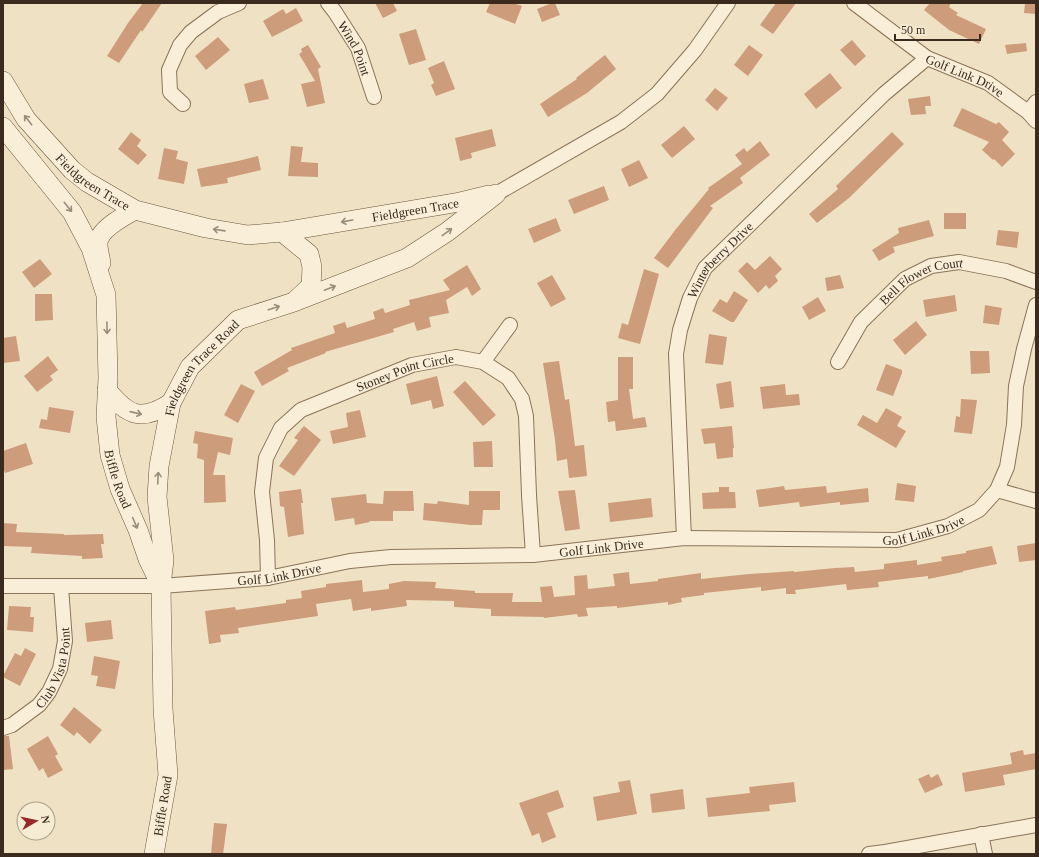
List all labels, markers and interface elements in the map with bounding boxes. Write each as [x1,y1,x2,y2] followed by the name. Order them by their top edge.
[895,16,980,42] scale bar
[335,18,374,78] street label: Wind Point
[901,23,926,37] text: 50 m
[923,51,1007,100] street label: Golf Link Drive
[23,115,32,126] one-way arrow
[53,150,133,214] street label: Fieldgreen Trace
[371,195,460,225] street label: Fieldgreen Trace
[64,201,72,212] one-way arrow
[341,218,354,226] one-way arrow
[684,219,756,301] street label: Winterberry Drive
[213,226,226,234] one-way arrow
[441,228,452,236] one-way arrow
[876,255,965,308] street label: Bell Flower Court
[324,283,336,291] one-way arrow
[268,304,281,311] one-way arrow
[162,316,242,417] street label: Fieldgreen Trace Road
[103,321,111,334] one-way arrow
[354,351,455,395] street label: Stoney Point Circle
[129,409,142,417] one-way arrow
[101,449,135,511] street label: Biffle Road
[155,472,162,485] one-way arrow
[882,512,967,548] street label: Golf Link Drive
[132,517,139,529] one-way arrow
[559,536,644,560] street label: Golf Link Drive
[237,560,323,588] street label: Golf Link Drive
[32,627,73,711] street label: Club Vista Point
[150,774,175,837] street label: Biffle Road
[16,801,56,841] north arrow
[39,815,52,824] text: N

